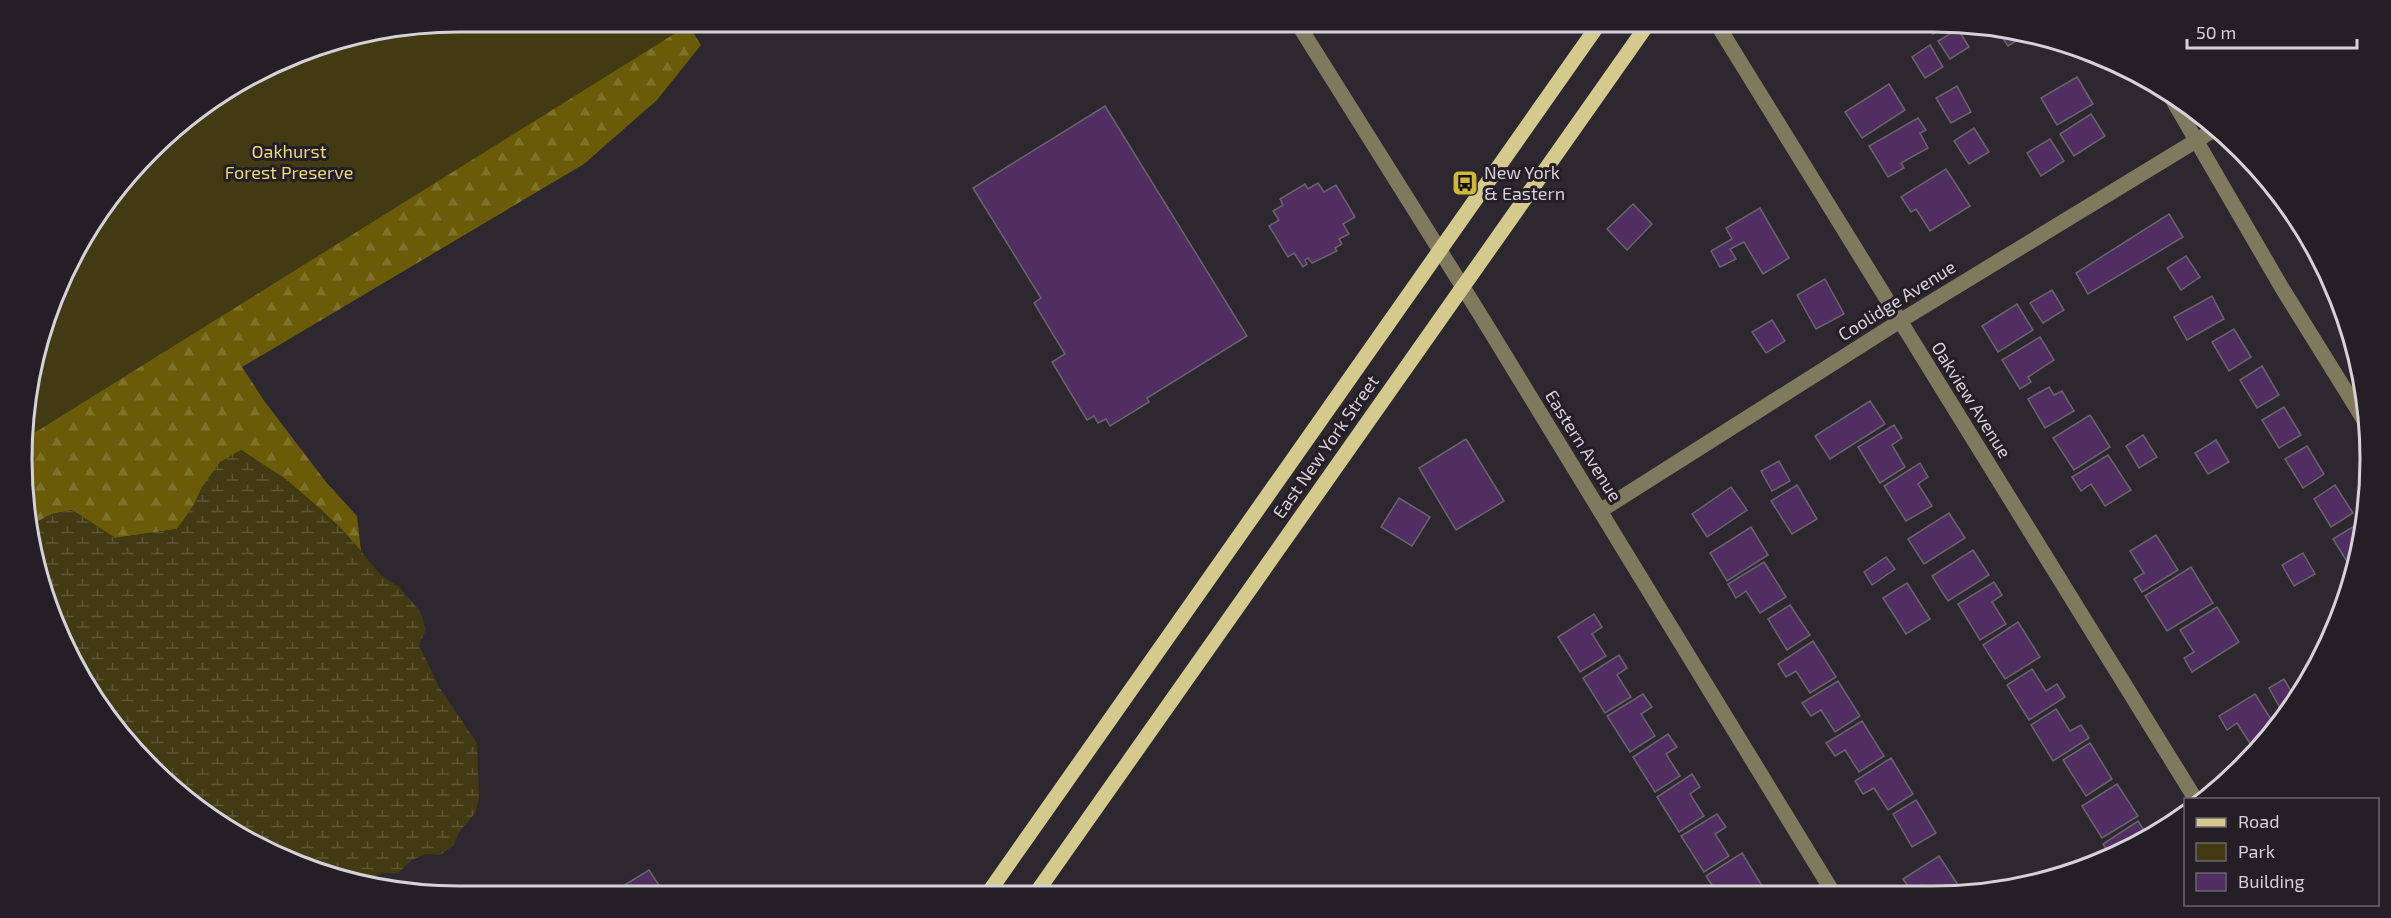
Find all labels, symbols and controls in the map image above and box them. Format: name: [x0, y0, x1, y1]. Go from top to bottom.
scale bar: [2187, 12, 2356, 50]
text: 50 m: [2196, 21, 2236, 43]
park label: Oakhurst Forest Preserve: [225, 140, 353, 183]
place label: New York & Eastern: [1484, 161, 1565, 204]
bus stop icon: New York & Eastern: [1450, 168, 1480, 198]
street label: Coolidge Avenue: [1834, 255, 1959, 345]
street label: Oakview Avenue: [1927, 337, 2016, 462]
street label: East New York Street: [1267, 370, 1383, 522]
street label: Eastern Avenue: [1541, 386, 1627, 505]
legend: [2184, 798, 2379, 906]
text: Road: [2238, 810, 2279, 832]
text: Park: [2238, 840, 2275, 862]
text: Building: [2238, 870, 2305, 892]

